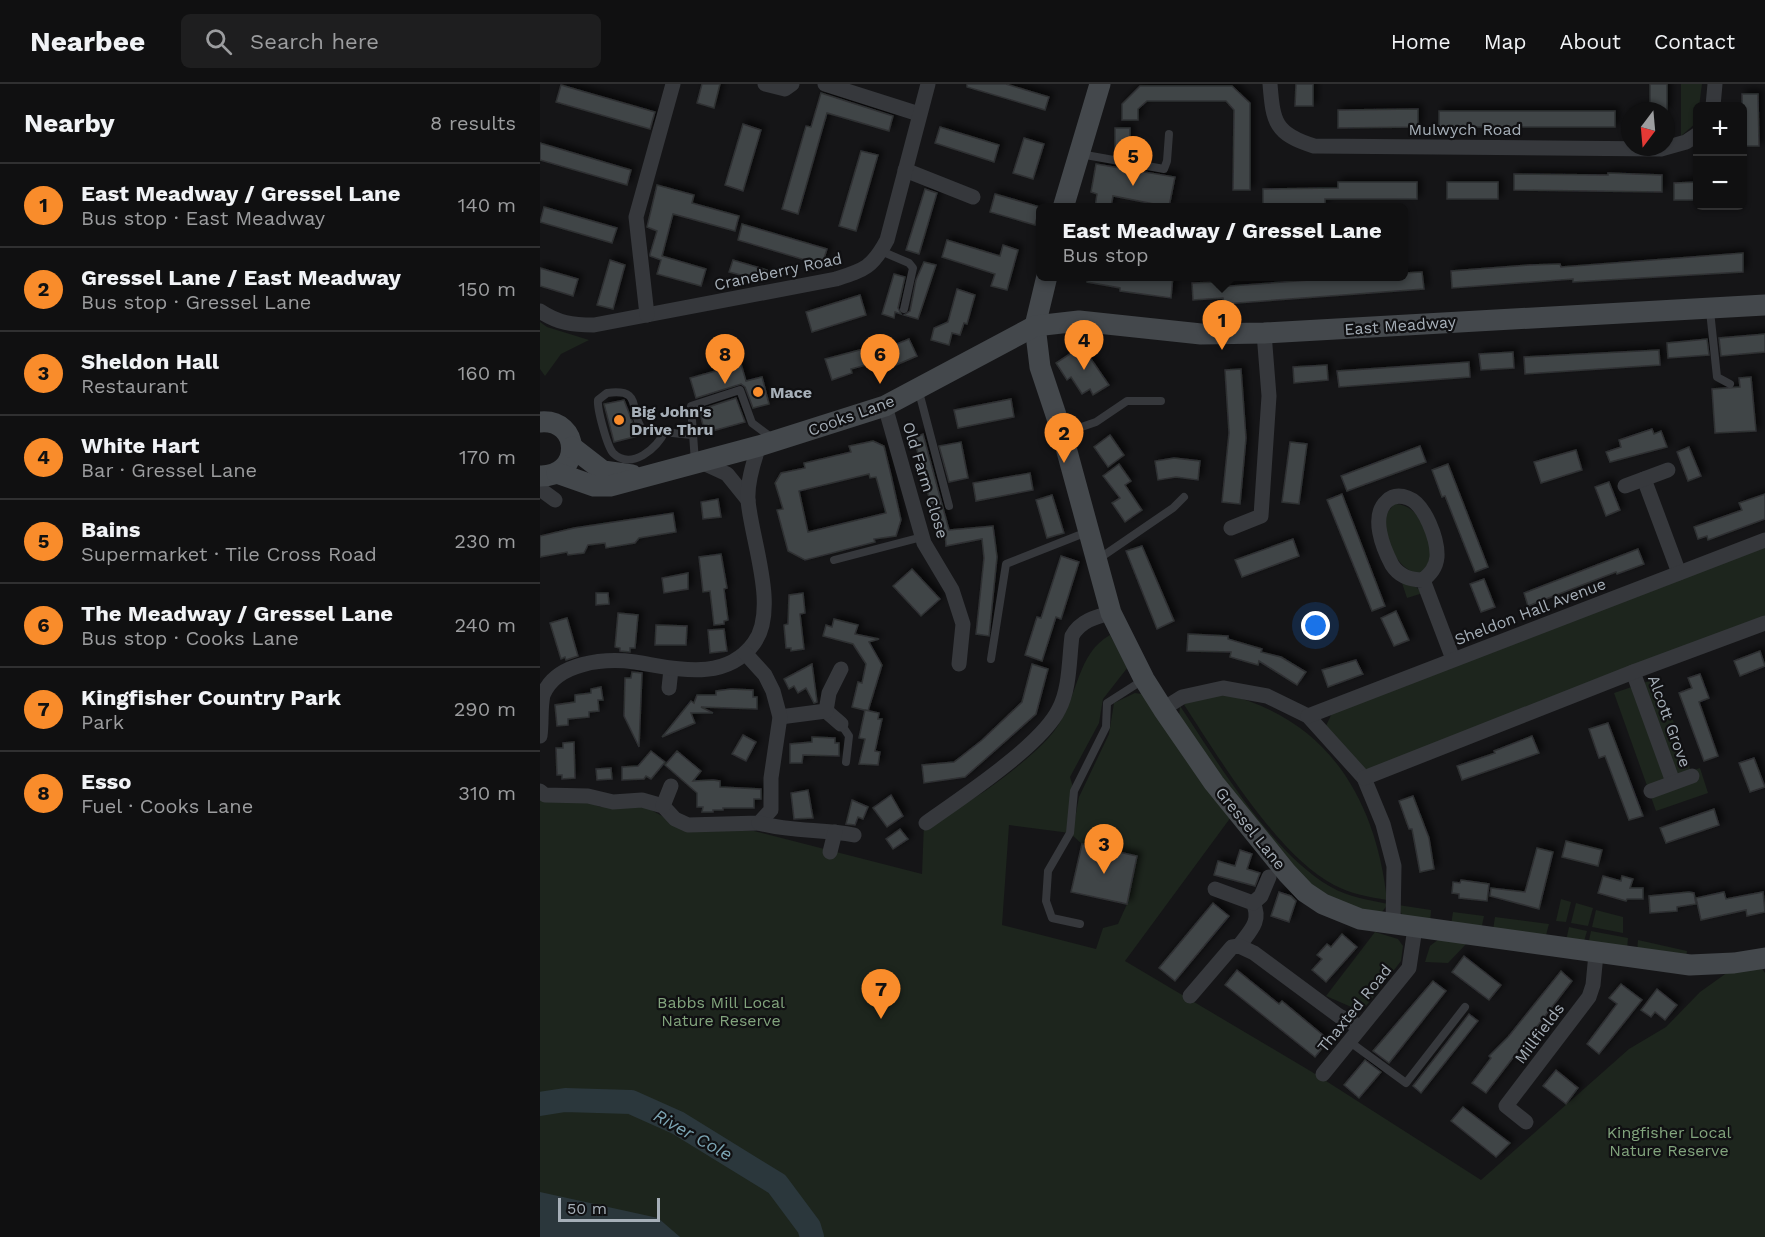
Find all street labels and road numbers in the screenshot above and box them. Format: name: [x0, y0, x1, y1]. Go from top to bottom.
street label: Mulwych Road: [1408, 120, 1522, 139]
street label: Craneberry Road: [712, 249, 844, 294]
street label: East Meadway: [1344, 312, 1457, 339]
street label: Cooks Lane: [805, 391, 897, 440]
street label: Old Farm Close: [899, 420, 952, 541]
street label: Sheldon Hall Avenue: [1452, 574, 1609, 649]
street label: Alcott Grove: [1644, 672, 1695, 770]
street label: Gressel Lane: [1212, 783, 1290, 873]
street label: Thaxted Road: [1313, 961, 1396, 1056]
street label: Millfields: [1510, 999, 1568, 1067]

